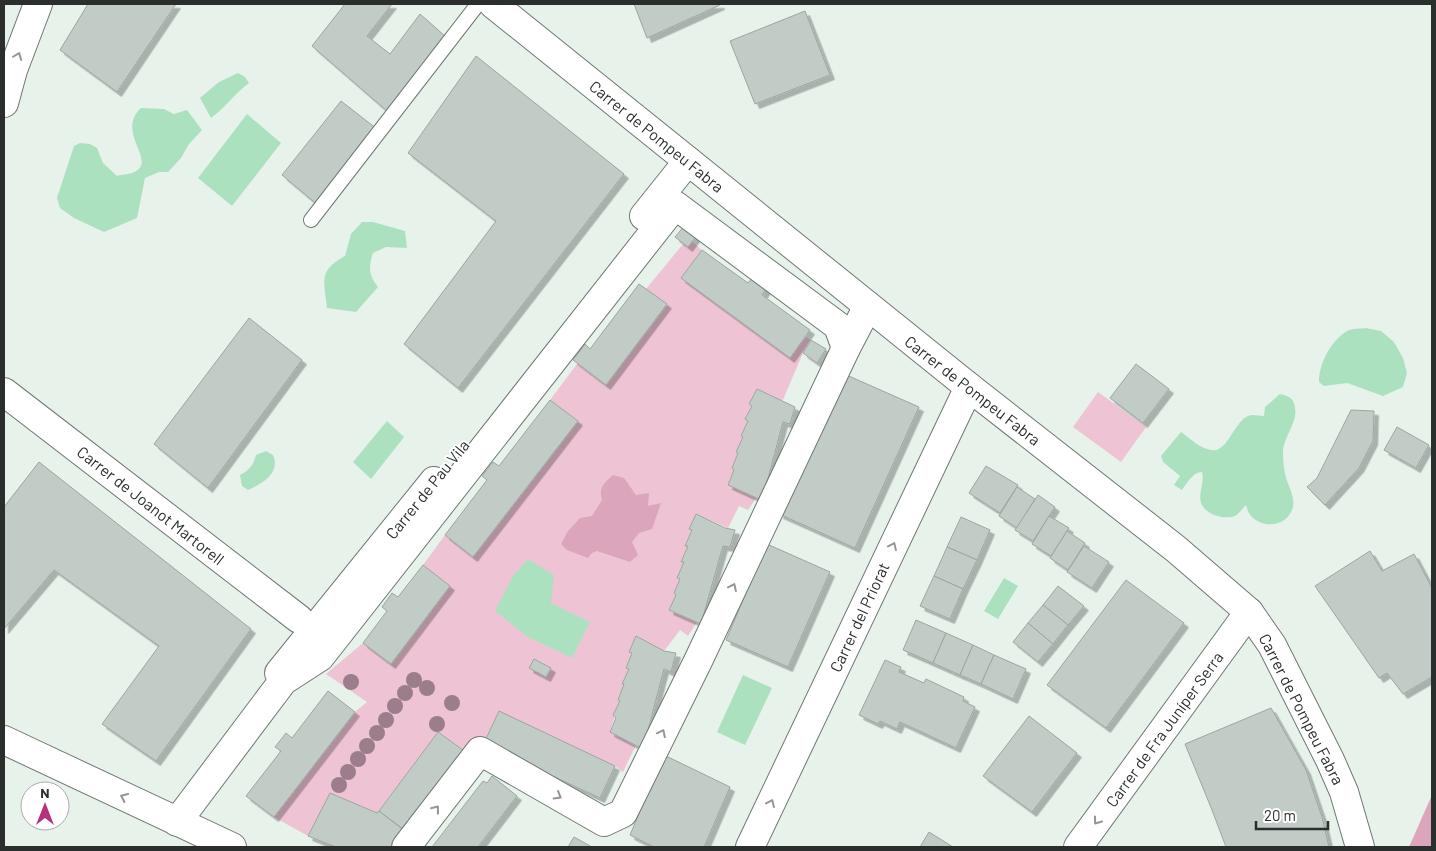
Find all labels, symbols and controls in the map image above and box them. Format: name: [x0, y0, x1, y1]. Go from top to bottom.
one-way arrow: [12, 52, 22, 61]
street label: Carrer de Pompeu Fabra: [586, 76, 728, 196]
street label: Carrer de Pompeu Fabra: [901, 331, 1045, 449]
street label: Carrer de Pau Vila: [381, 436, 473, 542]
street label: Carrer de Joanot Martorell: [74, 442, 228, 568]
one-way arrow: [887, 542, 897, 551]
street label: Carrer del Priorat: [825, 559, 893, 675]
one-way arrow: [727, 583, 737, 592]
street label: Carrer de Pompeu Fabra: [1256, 630, 1348, 788]
street label: Carrer de Fra Juníper Serra: [1101, 648, 1227, 810]
one-way arrow: [656, 729, 666, 738]
north arrow: [20, 781, 70, 831]
text: N: [40, 784, 50, 801]
one-way arrow: [553, 790, 562, 800]
one-way arrow: [120, 792, 129, 803]
scale bar: [1256, 798, 1328, 830]
one-way arrow: [765, 799, 775, 808]
one-way arrow: [430, 806, 438, 815]
text: 20 m: [1264, 806, 1296, 824]
one-way arrow: [1094, 815, 1103, 825]

